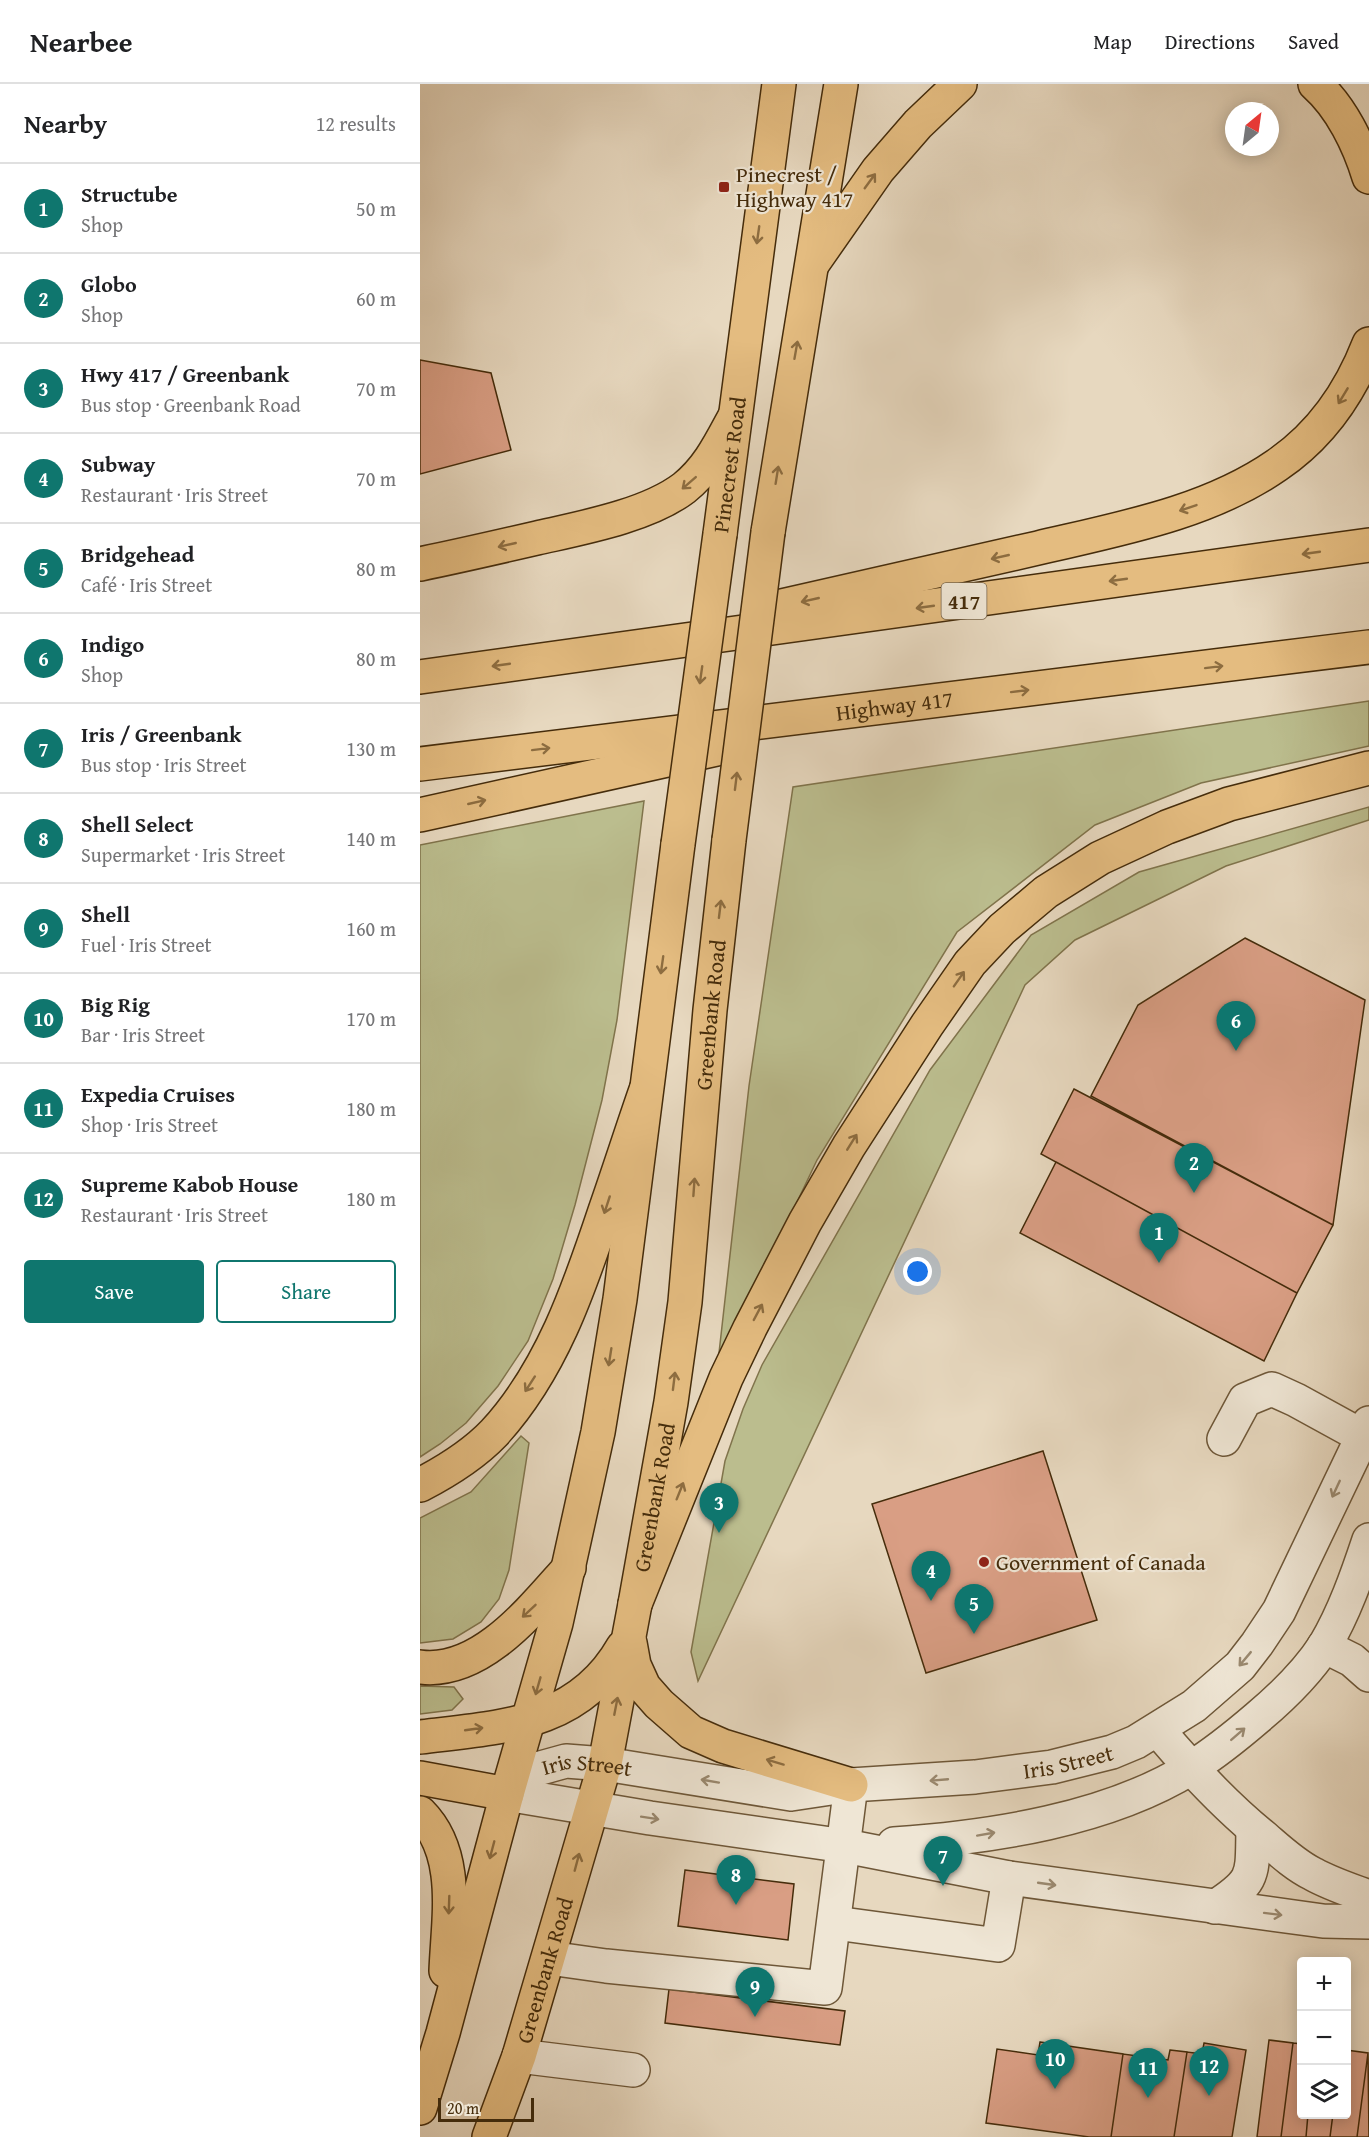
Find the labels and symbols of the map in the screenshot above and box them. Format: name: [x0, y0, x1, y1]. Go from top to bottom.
north arrow: [1225, 102, 1279, 156]
place label: Pinecrest / Highway 417: [736, 158, 853, 215]
one-way arrow: [864, 173, 877, 189]
marker: Pinecrest / Highway 417: [717, 180, 731, 194]
one-way arrow: [753, 224, 764, 244]
one-way arrow: [791, 340, 802, 360]
one-way arrow: [1337, 388, 1349, 405]
street label: Pinecrest Road: [704, 394, 754, 535]
one-way arrow: [771, 465, 782, 485]
one-way arrow: [682, 475, 698, 489]
one-way arrow: [1179, 503, 1198, 514]
one-way arrow: [497, 540, 517, 551]
one-way arrow: [1302, 548, 1321, 559]
one-way arrow: [991, 552, 1010, 563]
one-way arrow: [1109, 575, 1128, 586]
road number: 417: [942, 583, 986, 619]
one-way arrow: [800, 595, 820, 606]
one-way arrow: [915, 601, 935, 612]
one-way arrow: [491, 659, 511, 670]
one-way arrow: [1203, 661, 1223, 672]
one-way arrow: [695, 665, 706, 685]
street label: Highway 417: [834, 682, 955, 729]
one-way arrow: [1010, 685, 1029, 696]
one-way arrow: [530, 743, 550, 754]
one-way arrow: [731, 772, 742, 792]
one-way arrow: [467, 796, 486, 808]
one-way arrow: [715, 900, 726, 920]
street label: Greenbank Road: [687, 938, 734, 1091]
one-way arrow: [656, 954, 667, 974]
one-way arrow: [953, 971, 965, 987]
pin: 6: [1216, 1002, 1256, 1051]
one-way arrow: [847, 1134, 859, 1151]
pin: 2: [1174, 1144, 1214, 1193]
one-way arrow: [689, 1178, 700, 1198]
one-way arrow: [601, 1195, 612, 1214]
pin: 1: [1140, 1214, 1178, 1263]
your location: [903, 1257, 932, 1286]
one-way arrow: [752, 1304, 764, 1322]
one-way arrow: [604, 1346, 615, 1366]
one-way arrow: [669, 1372, 680, 1391]
one-way arrow: [524, 1375, 536, 1392]
street label: Greenbank Road: [625, 1420, 683, 1574]
one-way arrow: [1330, 1480, 1342, 1498]
one-way arrow: [675, 1482, 686, 1501]
pin: 3: [700, 1484, 738, 1533]
place label: Government of Canada: [996, 1546, 1206, 1578]
pin: 4: [912, 1552, 950, 1601]
marker: Government of Canada: [977, 1555, 991, 1569]
pin: 5: [954, 1584, 994, 1634]
one-way arrow: [522, 1604, 537, 1618]
one-way arrow: [1239, 1650, 1252, 1666]
one-way arrow: [532, 1676, 543, 1695]
one-way arrow: [611, 1697, 622, 1717]
one-way arrow: [464, 1724, 484, 1735]
one-way arrow: [1230, 1727, 1245, 1741]
street label: Iris Street: [1021, 1736, 1117, 1787]
street label: Iris Street: [538, 1745, 635, 1784]
one-way arrow: [766, 1756, 785, 1767]
one-way arrow: [701, 1775, 720, 1786]
one-way arrow: [930, 1775, 950, 1786]
one-way arrow: [640, 1812, 660, 1823]
one-way arrow: [976, 1828, 996, 1839]
pin: 7: [924, 1836, 962, 1886]
one-way arrow: [486, 1840, 497, 1859]
one-way arrow: [572, 1852, 584, 1871]
pin: 8: [716, 1856, 756, 1905]
one-way arrow: [1036, 1878, 1056, 1889]
street label: Greenbank Road: [508, 1893, 581, 2047]
one-way arrow: [443, 1895, 454, 1915]
one-way arrow: [1262, 1909, 1282, 1920]
pin: 9: [736, 1968, 774, 2017]
pin: 10: [1036, 2040, 1074, 2089]
pin: 12: [1190, 2046, 1228, 2096]
pin: 11: [1128, 2048, 1168, 2098]
scale bar: [438, 2095, 534, 2122]

